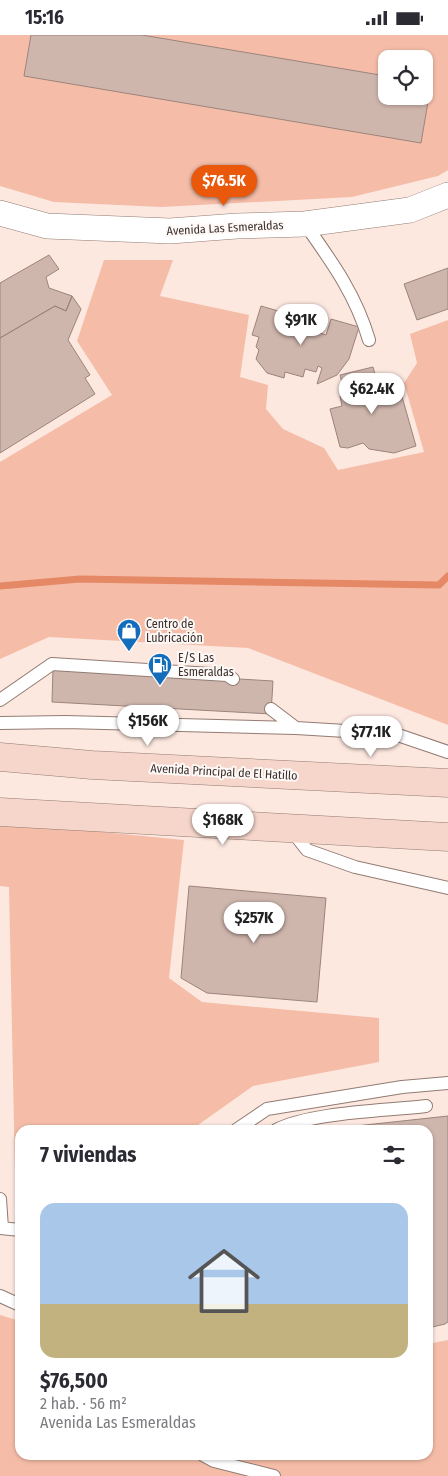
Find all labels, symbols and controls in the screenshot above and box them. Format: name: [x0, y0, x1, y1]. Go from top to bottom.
text: 15:16: [25, 6, 64, 29]
map controls: [378, 50, 433, 105]
button: locate: [378, 50, 433, 105]
pin: $76.5K: [183, 165, 265, 207]
text: $76.5K: [202, 171, 246, 190]
street label: Avenida Las Esmeraldas: [166, 218, 284, 238]
pin: $91K: [271, 303, 331, 346]
text: $91K: [285, 310, 317, 329]
pin: $62.4K: [331, 373, 413, 415]
text: $62.4K: [350, 379, 394, 398]
place label: Centro de Lubricación: [146, 617, 203, 645]
shop icon: Centro de Lubricación: [116, 618, 142, 652]
place label: E/S Las Esmeraldas: [178, 651, 234, 679]
fuel station icon: E/S Las Esmeraldas: [147, 652, 173, 686]
pin: $156K: [113, 705, 183, 747]
text: $156K: [128, 711, 168, 730]
pin: $77.1K: [330, 715, 412, 758]
text: $77.1K: [351, 722, 391, 741]
street label: Avenida Principal de El Hatillo: [150, 761, 298, 783]
pin: $168K: [188, 803, 258, 846]
text: $168K: [203, 810, 243, 829]
pin: $257K: [219, 901, 289, 944]
text: $257K: [235, 908, 273, 927]
icon: filters: [380, 1141, 408, 1169]
text: 7 viviendas: [40, 1142, 137, 1168]
icon: home: [179, 1236, 269, 1326]
text: $76,500: [40, 1368, 108, 1394]
text: 2 hab. · 56 m²: [40, 1394, 127, 1413]
text: Avenida Las Esmeraldas: [40, 1413, 196, 1432]

